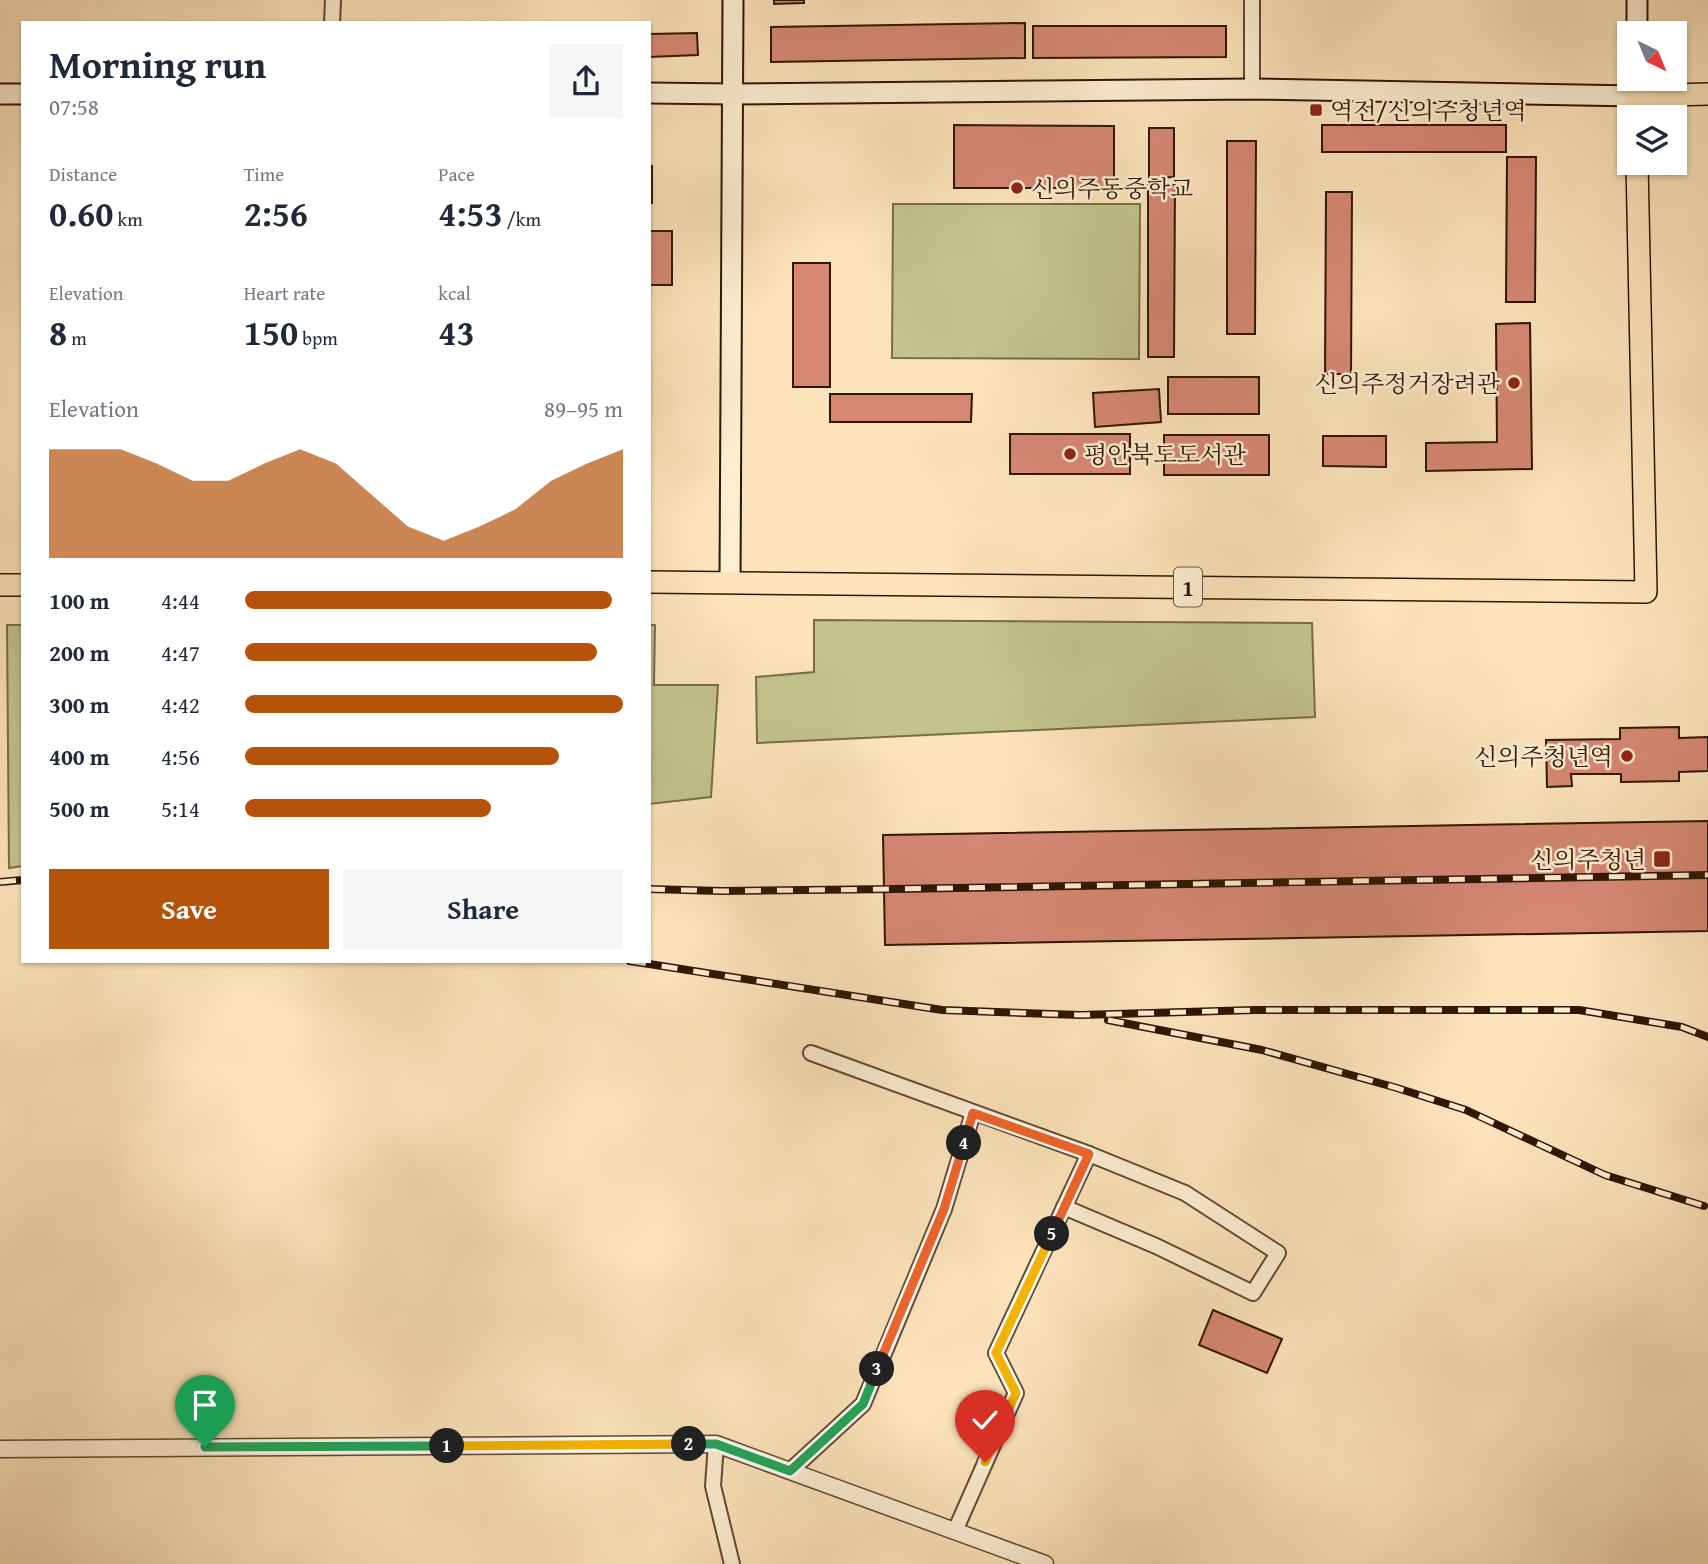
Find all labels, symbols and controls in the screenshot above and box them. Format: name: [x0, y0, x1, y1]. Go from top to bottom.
north arrow: [1617, 21, 1687, 91]
map controls: [1617, 21, 1687, 175]
text: Morning run: [49, 36, 266, 92]
button: share: [549, 44, 623, 118]
text: 07:58: [49, 90, 99, 123]
place label: 역전/신의주청년역: [1330, 93, 1527, 128]
marker: 역전/신의주청년역: [1308, 102, 1324, 118]
button: layers: [1617, 105, 1687, 175]
text: Distance: [49, 160, 117, 188]
text: Time: [244, 160, 284, 188]
text: Pace: [438, 160, 475, 188]
place label: 신의주동중학교: [1031, 171, 1193, 206]
marker: 신의주동중학교: [1009, 180, 1025, 196]
text: 0.60: [49, 188, 113, 239]
text: 2:56: [244, 188, 308, 239]
text: 4:53: [438, 188, 503, 239]
text: km: [113, 205, 143, 233]
text: /km: [503, 205, 541, 233]
text: Elevation: [49, 279, 123, 307]
text: Heart rate: [244, 279, 325, 307]
text: kcal: [438, 279, 471, 307]
text: 8: [49, 307, 67, 358]
text: 150: [244, 307, 298, 358]
text: 43: [438, 307, 475, 358]
text: m: [67, 324, 87, 352]
text: bpm: [298, 324, 338, 352]
place label: 신의주정거장려관: [1315, 366, 1500, 401]
marker: 신의주정거장려관: [1506, 375, 1522, 391]
text: Elevation: [49, 392, 139, 425]
text: 89–95 m: [544, 392, 623, 425]
place label: 평안북도도서관: [1084, 437, 1246, 472]
marker: 평안북도도서관: [1062, 446, 1078, 462]
road number: 1: [1174, 568, 1202, 607]
text: 100 m: [49, 584, 110, 617]
text: 4:44: [161, 584, 200, 617]
text: 200 m: [49, 636, 110, 669]
text: 4:47: [161, 636, 200, 669]
text: 300 m: [49, 688, 110, 721]
text: 4:42: [161, 688, 200, 721]
place label: 신의주청년역: [1474, 739, 1613, 774]
text: 400 m: [49, 740, 110, 773]
text: 4:56: [161, 740, 200, 773]
marker: 신의주청년역: [1619, 748, 1635, 764]
text: 500 m: [49, 792, 110, 825]
text: 5:14: [161, 792, 200, 825]
place label: 신의주청년: [1530, 842, 1646, 877]
marker: 신의주청년: [1652, 849, 1672, 869]
button: Save: [49, 869, 329, 949]
button: Share: [343, 869, 623, 949]
pin: 4: [946, 1126, 982, 1160]
text: 4: [959, 1128, 968, 1156]
pin: 5: [1034, 1216, 1070, 1252]
text: 5: [1047, 1219, 1056, 1247]
pin: 3: [860, 1352, 894, 1386]
text: 3: [872, 1354, 881, 1382]
pin: [175, 1375, 235, 1447]
icon: arrive: [186, 1386, 224, 1424]
pin: [955, 1390, 1015, 1462]
icon: check: [966, 1401, 1004, 1439]
pin: 2: [672, 1426, 706, 1462]
pin: 1: [430, 1428, 464, 1464]
text: 2: [684, 1429, 693, 1457]
text: 1: [442, 1431, 451, 1459]

